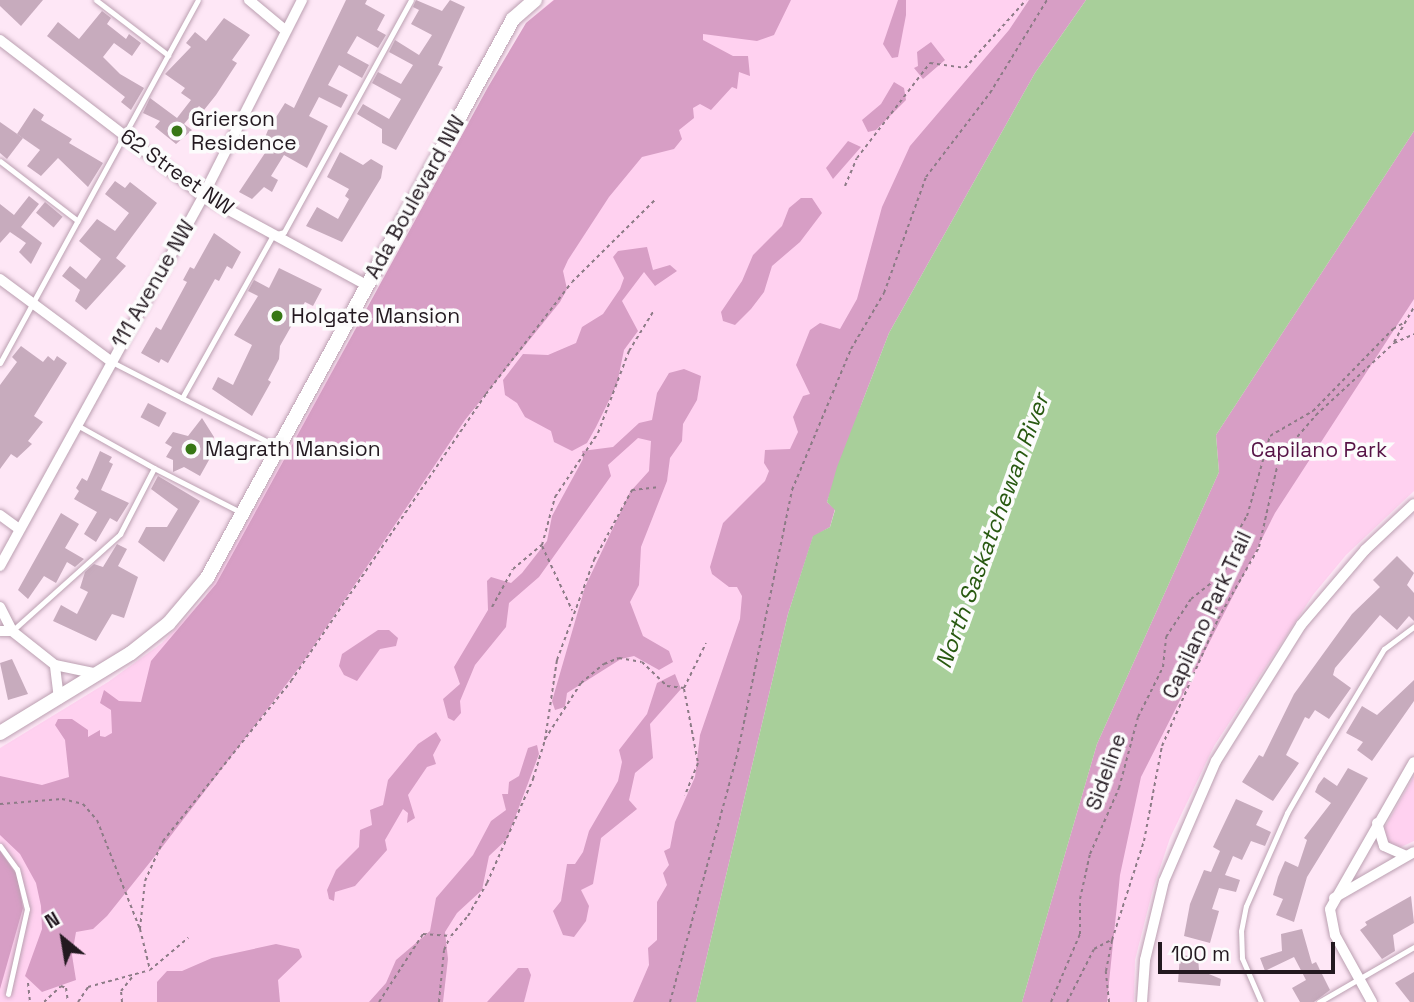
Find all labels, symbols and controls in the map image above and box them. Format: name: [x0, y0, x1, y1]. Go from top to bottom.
place label: Grierson Residence: [191, 106, 297, 156]
street label: Ada Boulevard NW: [360, 111, 470, 283]
marker: Grierson Residence: [169, 123, 185, 139]
street label: 62 Street NW: [115, 124, 239, 220]
street label: 111 Avenue NW: [106, 216, 200, 352]
place label: Holgate Mansion: [291, 303, 460, 329]
marker: Holgate Mansion: [269, 308, 285, 324]
water label: North Saskatchewan River: [929, 390, 1055, 672]
place label: Magrath Mansion: [205, 436, 381, 462]
park label: Capilano Park: [1251, 437, 1387, 463]
marker: Magrath Mansion: [183, 441, 199, 457]
street label: Capilano Park Trail: [1157, 527, 1257, 703]
street label: Sideline: [1081, 730, 1131, 814]
north arrow: [28, 904, 98, 974]
text: N: [40, 906, 64, 934]
scale bar: [1162, 928, 1339, 972]
text: 100 m: [1171, 940, 1230, 967]

